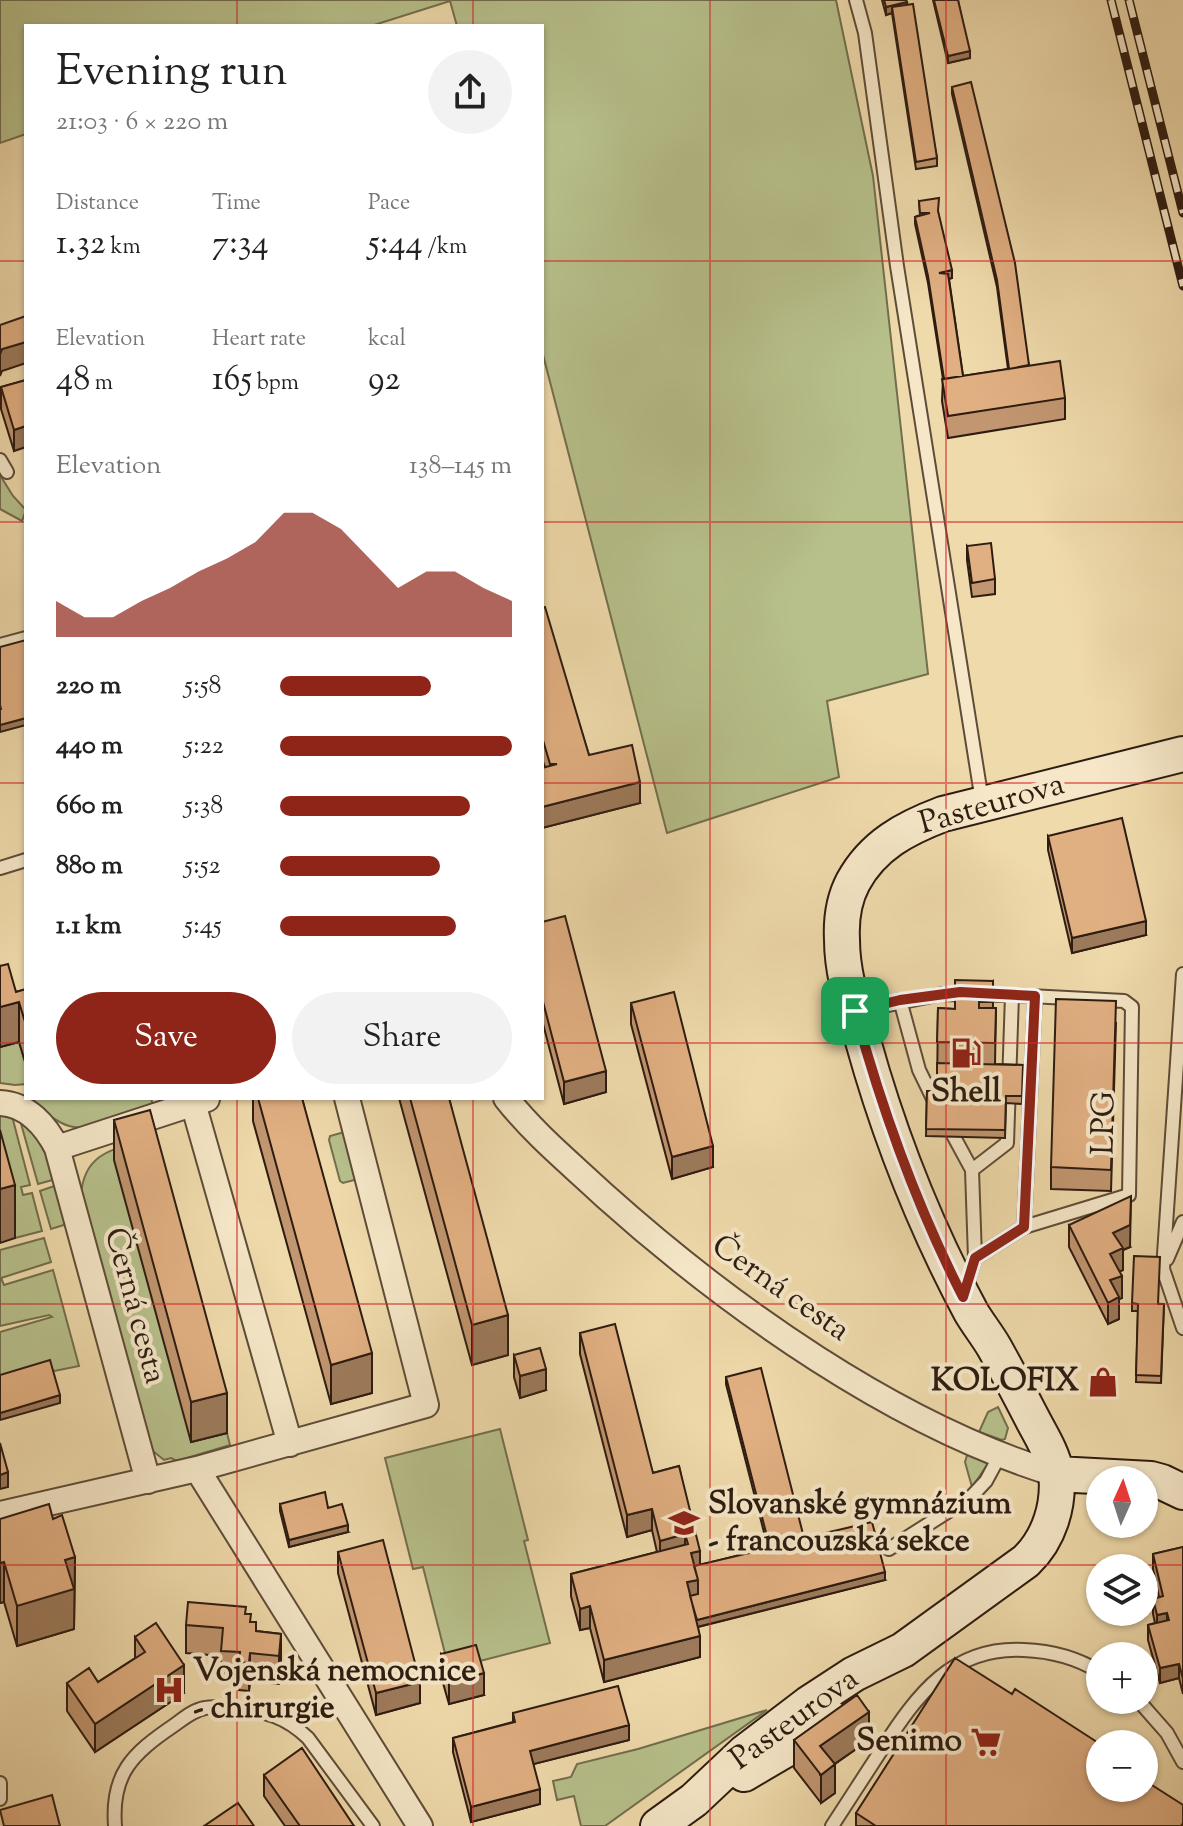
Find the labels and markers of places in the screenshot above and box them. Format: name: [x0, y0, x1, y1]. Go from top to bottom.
pin: [821, 977, 889, 1045]
fuel station icon: Shell: [949, 1036, 983, 1070]
place label: Shell: [931, 1070, 1001, 1116]
place label: KOLOFIX: [931, 1359, 1079, 1405]
shop icon: KOLOFIX: [1086, 1365, 1120, 1399]
place label: Slovanské gymnázium - francouzská sekce: [708, 1482, 1012, 1565]
school or university icon: Slovanské gymnázium - francouzská sekce: [667, 1506, 701, 1540]
place label: Vojenská nemocnice - chirurgie: [193, 1649, 476, 1732]
hospital icon: Vojenská nemocnice - chirurgie: [152, 1673, 186, 1707]
place label: Senimo: [856, 1719, 962, 1765]
supermarket icon: Senimo: [969, 1725, 1003, 1759]

